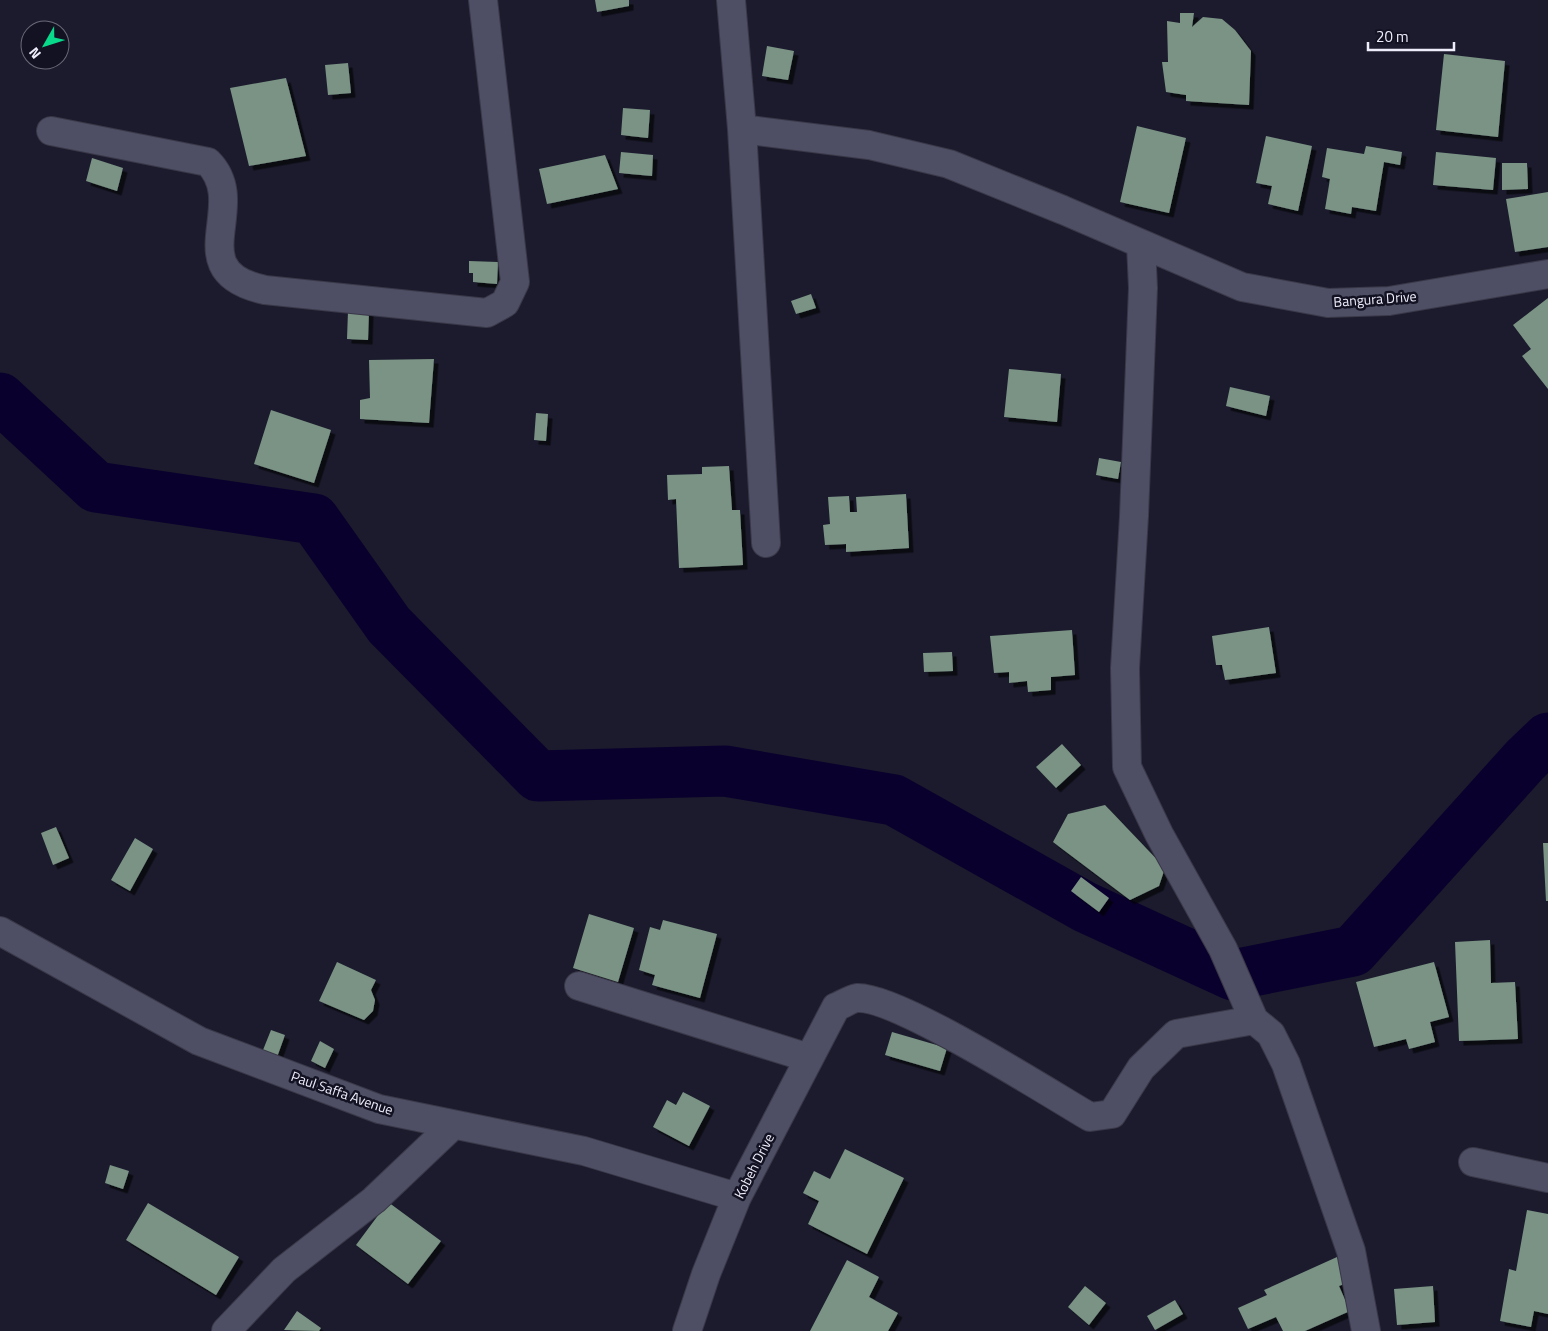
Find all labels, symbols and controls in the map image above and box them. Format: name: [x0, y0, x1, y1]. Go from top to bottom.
north arrow: [20, 20, 70, 70]
scale bar: [1368, 20, 1454, 52]
text: 20 m: [1376, 25, 1409, 48]
text: N: [23, 43, 46, 64]
street label: Bangura Drive: [1333, 285, 1417, 312]
street label: Paul Saffa Avenue: [288, 1065, 396, 1120]
street label: Kobeh Drive: [728, 1129, 779, 1202]

